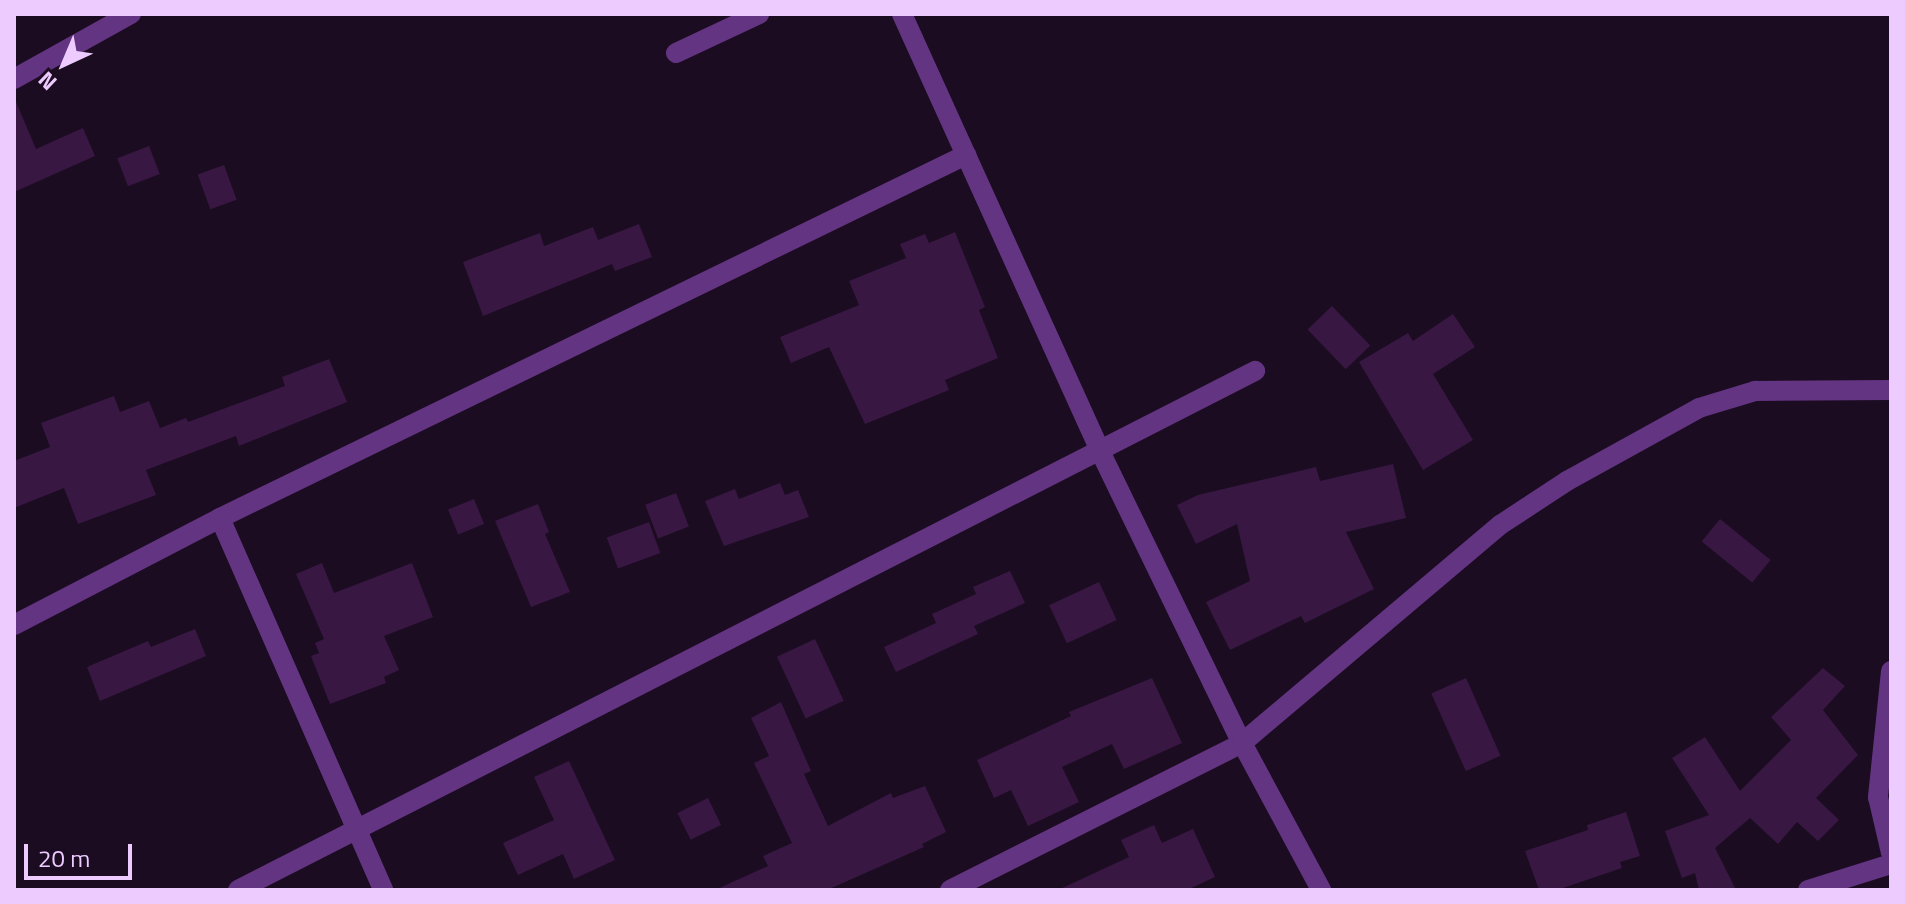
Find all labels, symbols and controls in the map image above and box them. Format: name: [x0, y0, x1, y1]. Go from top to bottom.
north arrow: [24, 24, 104, 104]
text: N: [30, 64, 65, 99]
scale bar: [28, 828, 136, 878]
text: 20 m: [38, 840, 90, 876]

